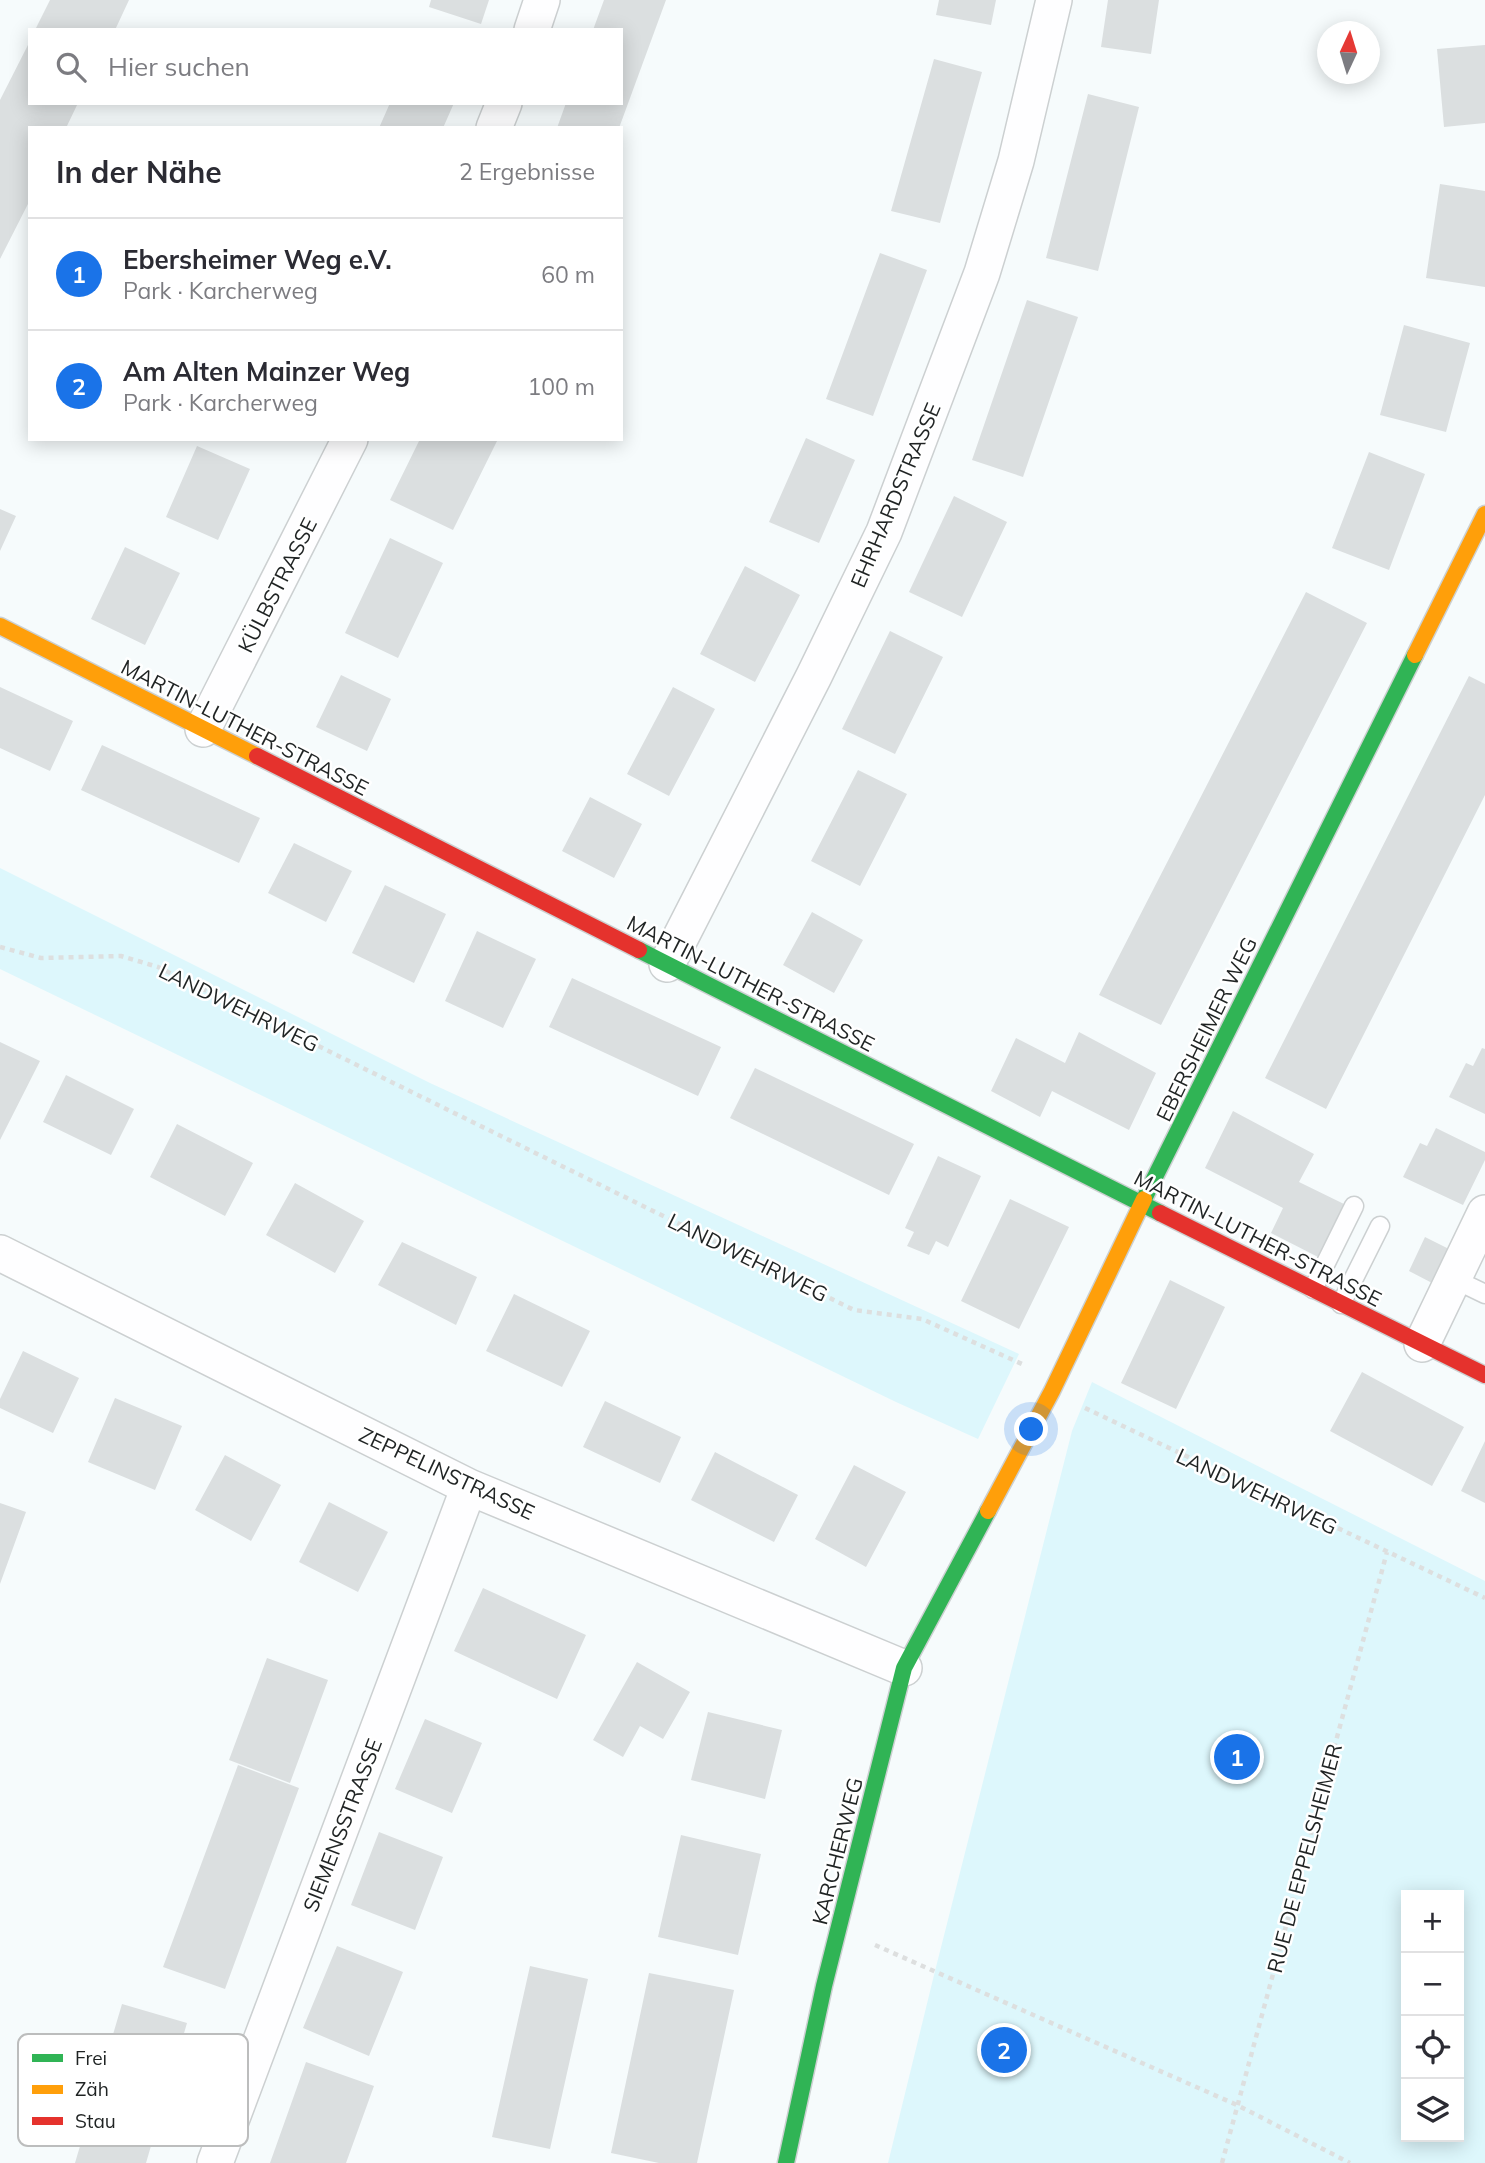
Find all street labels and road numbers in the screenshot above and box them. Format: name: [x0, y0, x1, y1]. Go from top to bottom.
street label: EHRHARDSTRASSE: [844, 399, 946, 591]
street label: KÜLBSTRASSE: [232, 513, 322, 657]
street label: MARTIN-LUTHER-STRASSE: [117, 653, 373, 801]
street label: MARTIN-LUTHER-STRASSE: [623, 909, 879, 1057]
street label: EBERSHEIMER WEG: [1150, 933, 1262, 1125]
street label: LANDWEHRWEG: [155, 957, 323, 1057]
street label: MARTIN-LUTHER-STRASSE: [1130, 1164, 1386, 1312]
street label: LANDWEHRWEG: [664, 1207, 832, 1307]
street label: ZEPPELINSTRASSE: [355, 1421, 539, 1525]
street label: LANDWEHRWEG: [1172, 1442, 1342, 1540]
street label: SIEMENSSTRASSE: [297, 1735, 387, 1915]
street label: RUE DE EPPELSHEIMER: [1261, 1741, 1347, 1975]
street label: KARCHERWEG: [806, 1775, 868, 1927]

